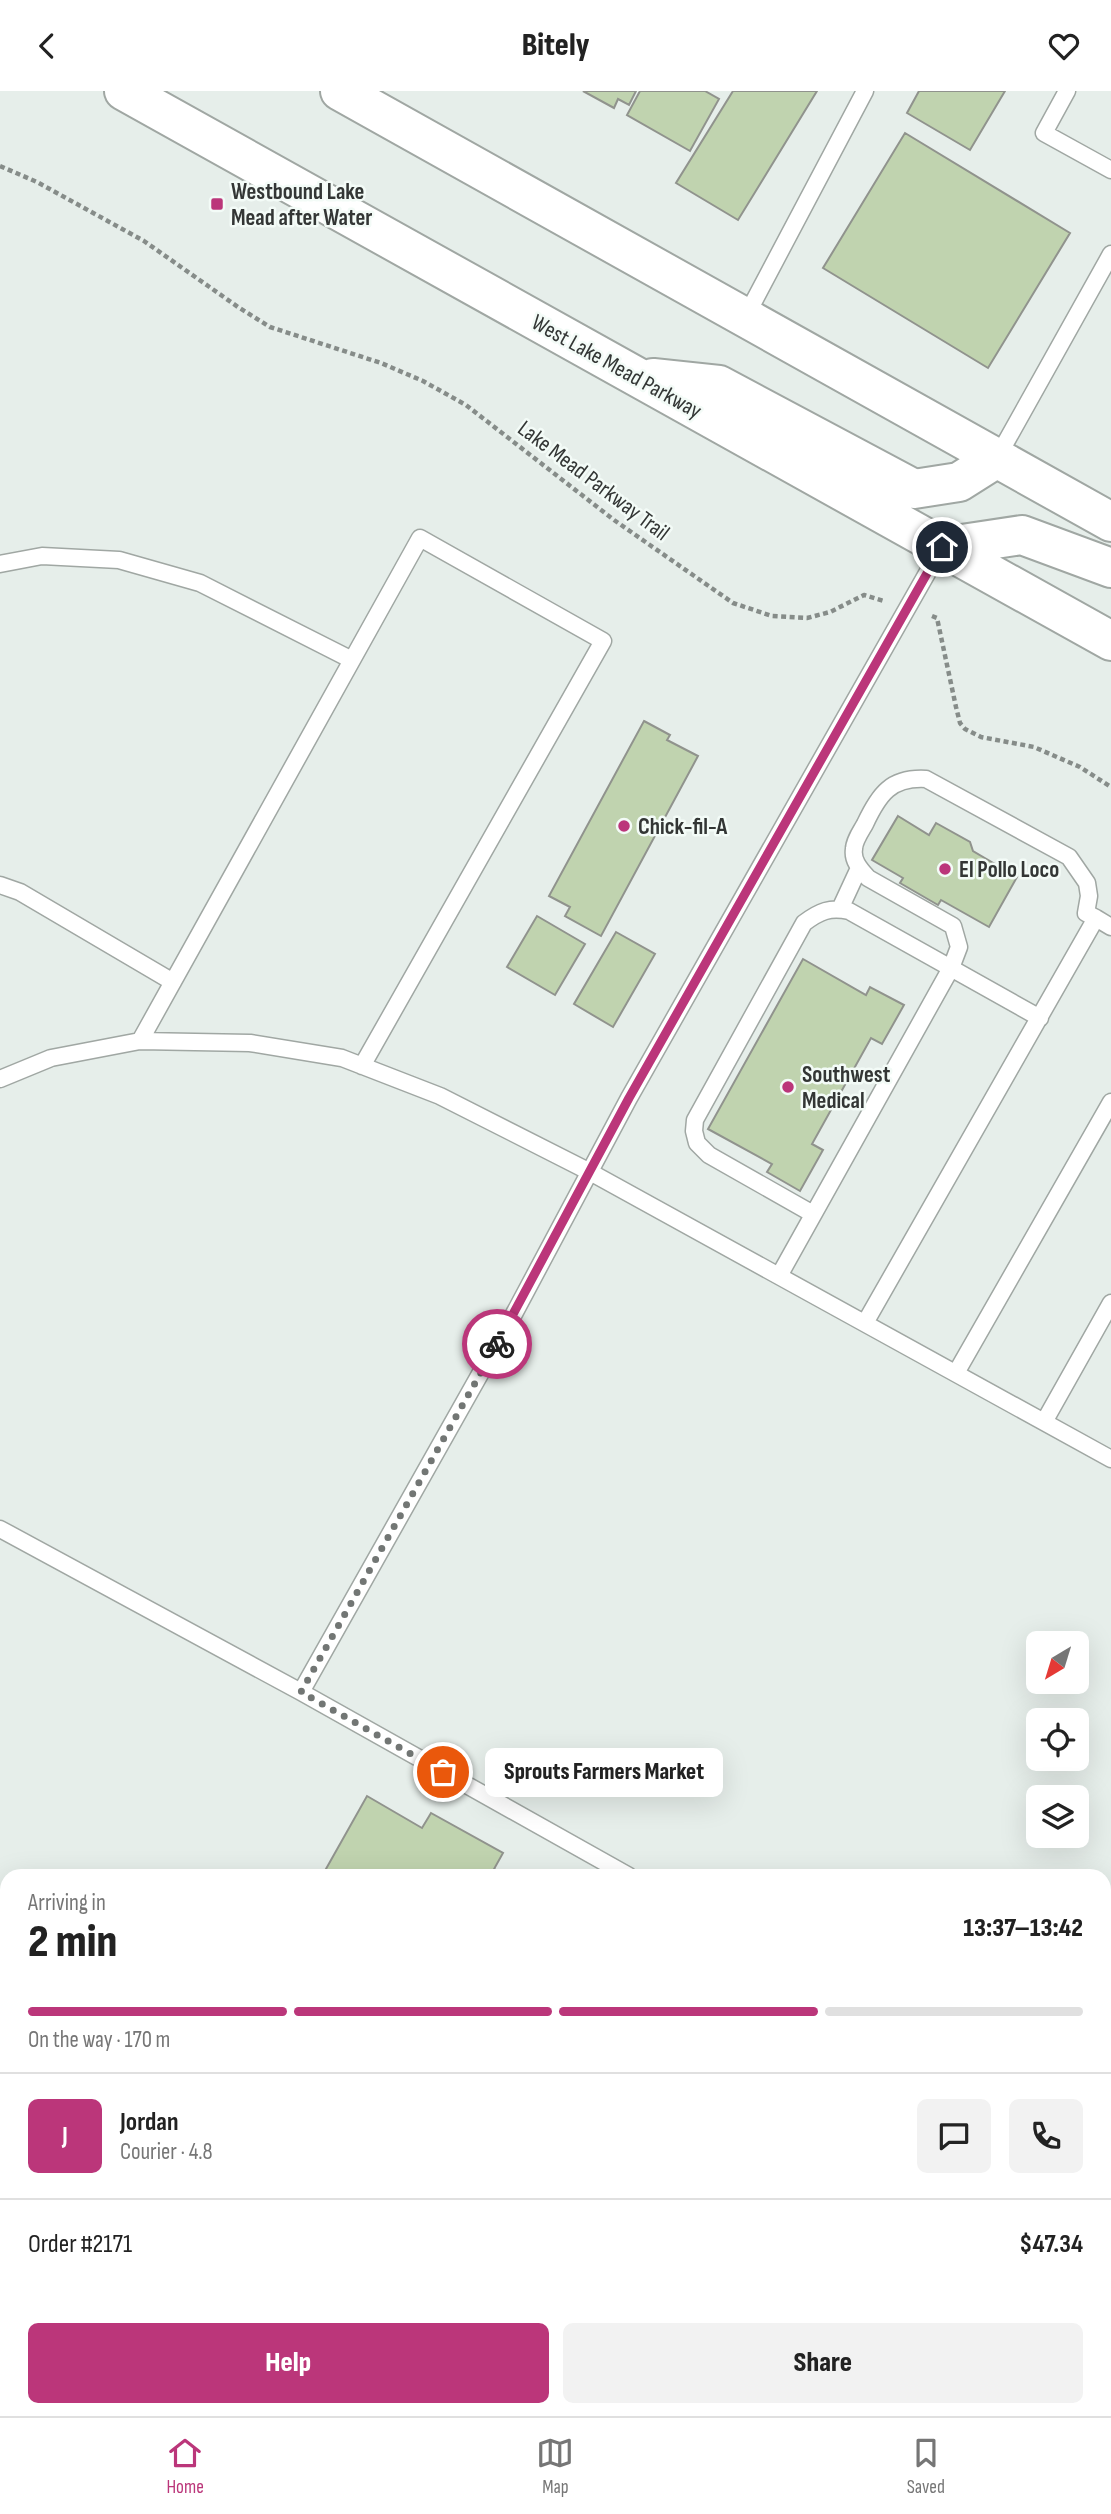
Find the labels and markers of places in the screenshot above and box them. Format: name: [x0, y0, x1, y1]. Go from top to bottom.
place label: Westbound Lake Mead after Water: [231, 178, 372, 232]
marker: Westbound Lake Mead after Water: [209, 196, 225, 212]
pin: [912, 517, 972, 577]
place label: Chick-fil-A: [638, 813, 728, 841]
marker: Chick-fil-A: [616, 818, 632, 834]
place label: El Pollo Loco: [959, 856, 1059, 884]
marker: El Pollo Loco: [937, 861, 953, 877]
place label: Southwest Medical: [802, 1061, 891, 1115]
marker: Southwest Medical: [780, 1079, 796, 1095]
pin: [413, 1742, 473, 1802]
callout: Sprouts Farmers Market: [485, 1747, 723, 1797]

